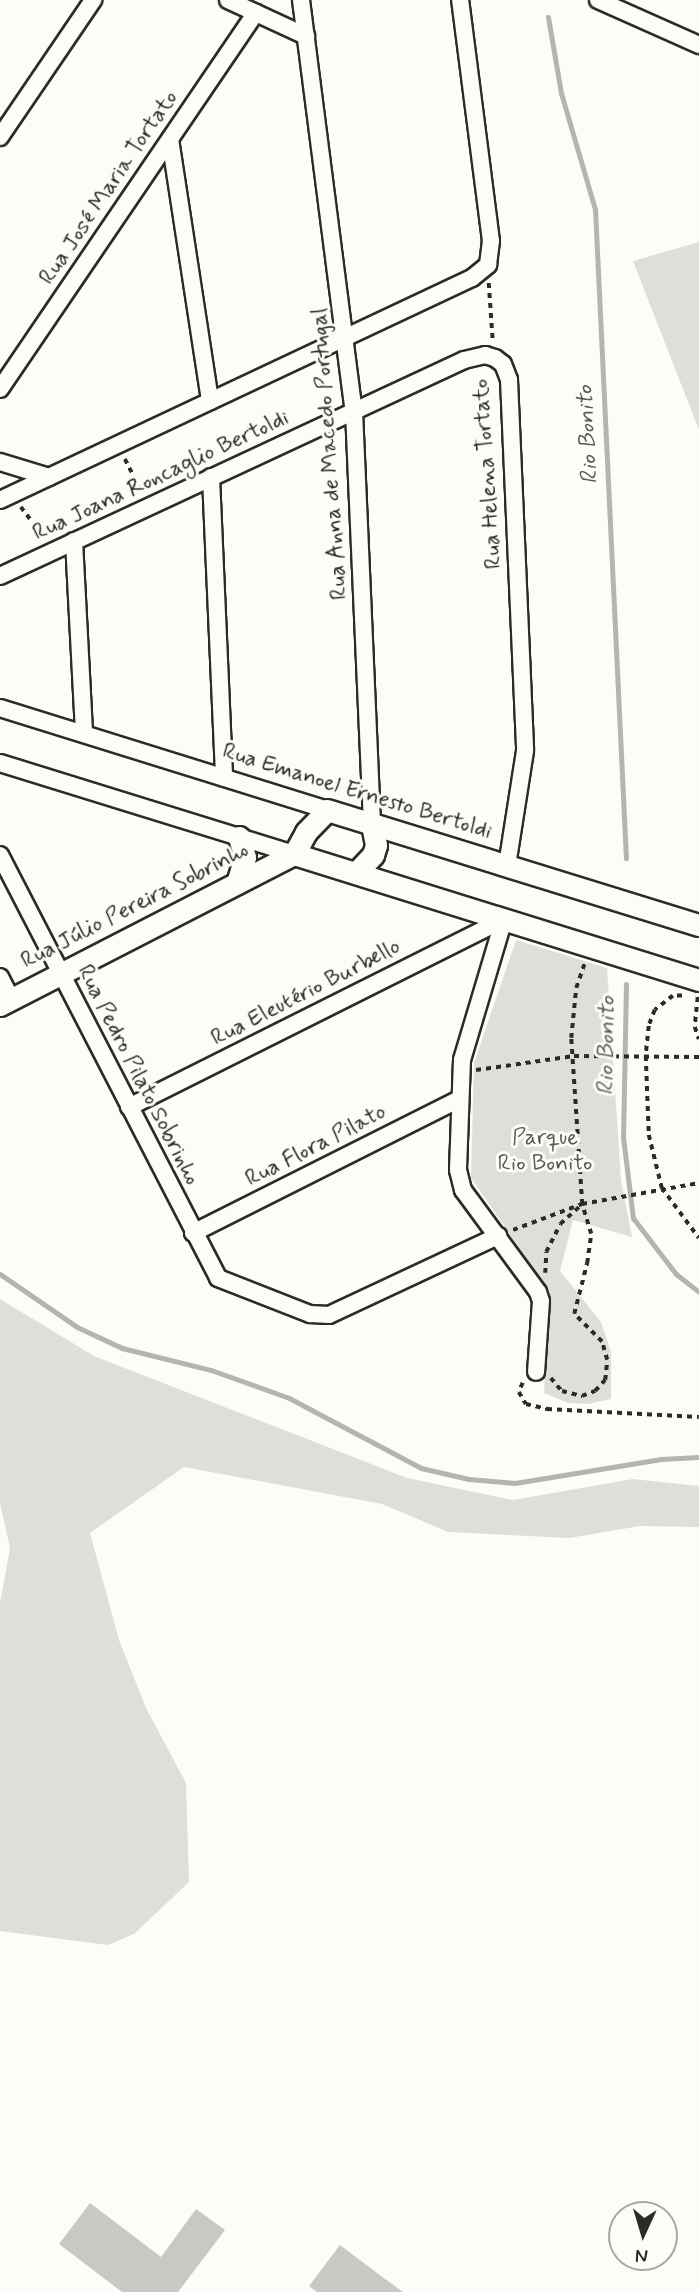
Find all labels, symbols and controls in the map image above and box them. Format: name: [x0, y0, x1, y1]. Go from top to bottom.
street label: Rua José Maria Tortato: [33, 85, 185, 291]
street label: Rua Anna de Macedo Portugal: [306, 311, 354, 597]
street label: Rua Helena Tortato: [467, 377, 509, 571]
water label: Rio Bonito: [571, 385, 605, 485]
street label: Rua Joana Roncaglio Bertoldi: [28, 404, 294, 548]
street label: Rua Emanoel Ernesto Bertoldi: [218, 738, 496, 846]
street label: Rua Júlio Pereira Sobrinho: [16, 836, 254, 976]
street label: Rua Eleutério Burbello: [206, 933, 406, 1053]
street label: Rua Pedro Pilato Sobrinho: [71, 961, 205, 1189]
water label: Rio Bonito: [592, 996, 622, 1096]
street label: Rua Flora Pilato: [243, 1100, 389, 1192]
park label: Parque Rio Bonito: [497, 1124, 593, 1178]
north arrow: [608, 2201, 678, 2271]
text: N: [634, 2243, 649, 2268]

